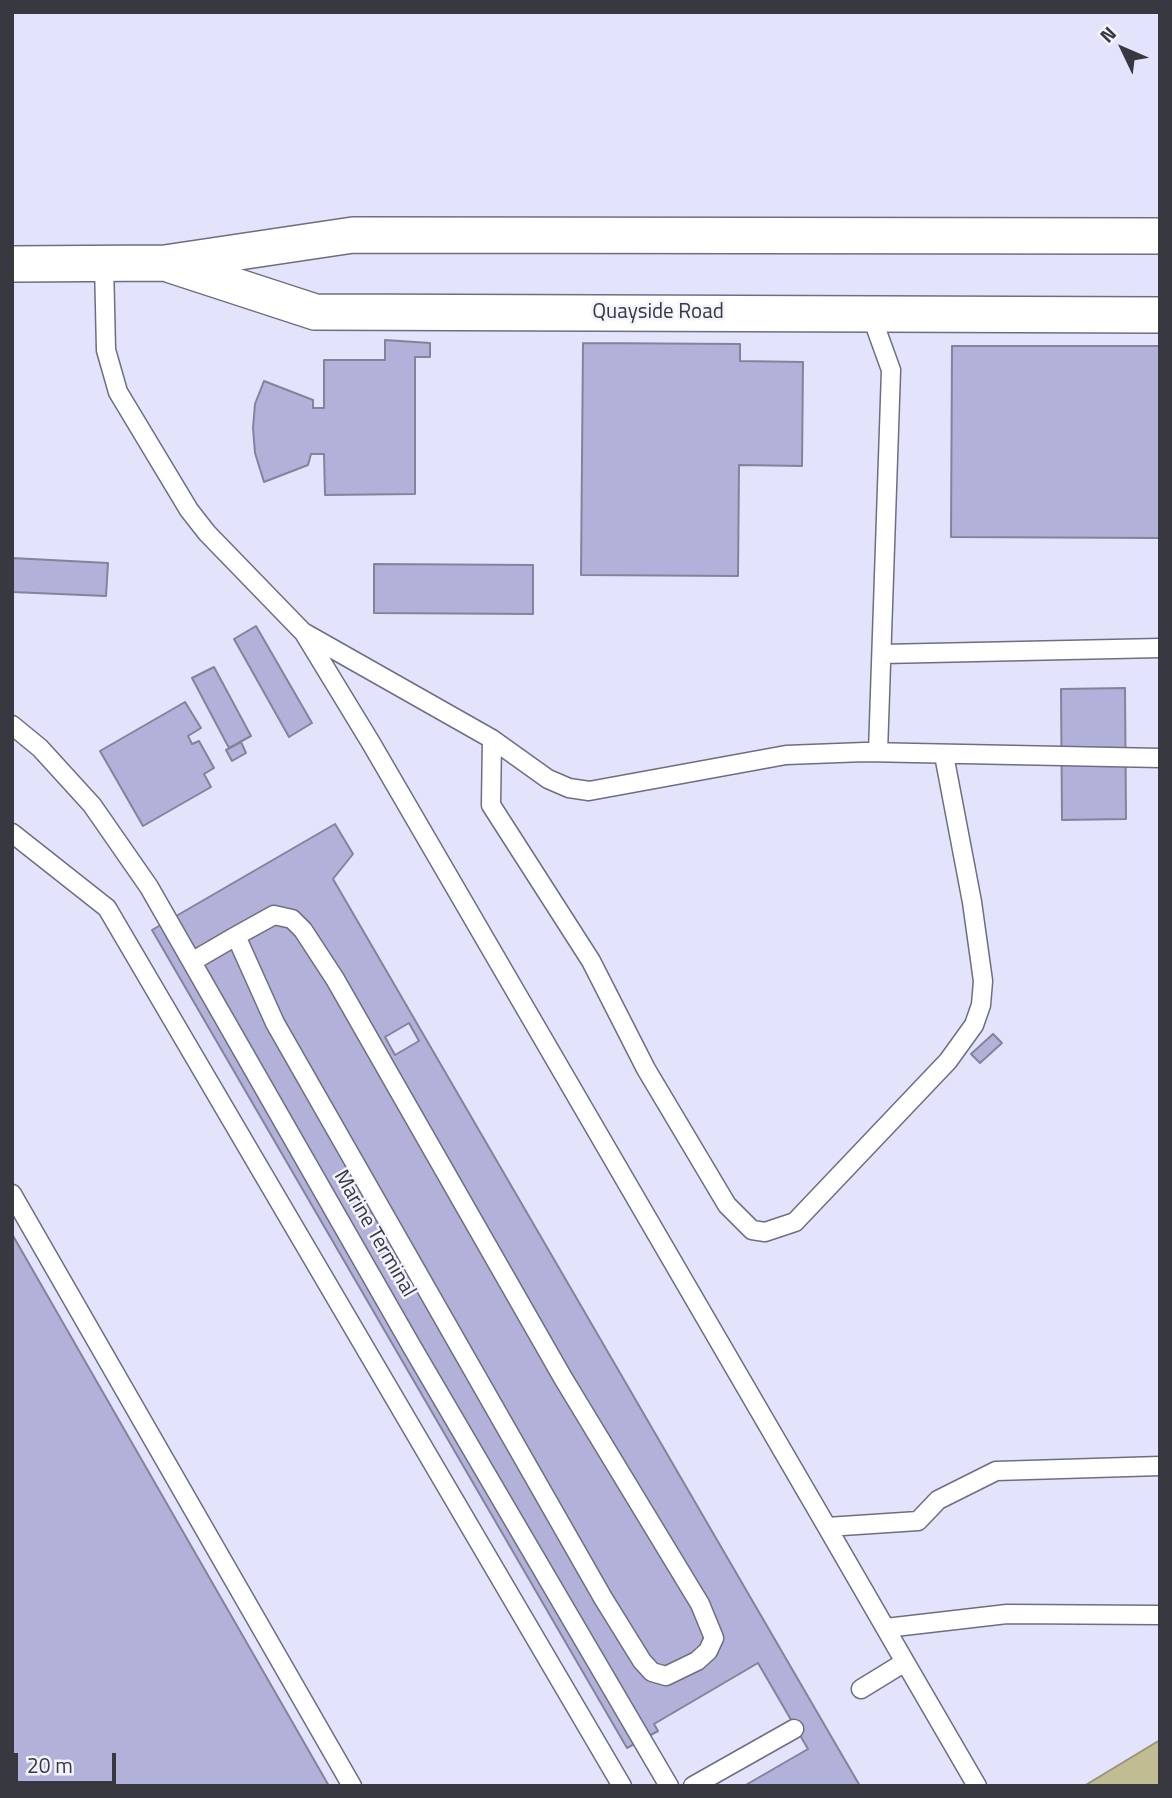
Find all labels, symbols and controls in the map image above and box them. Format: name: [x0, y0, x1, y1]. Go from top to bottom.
north arrow: [1088, 14, 1158, 84]
text: N: [1093, 19, 1123, 49]
street label: Quayside Road: [592, 300, 724, 326]
street label: Marine Terminal: [328, 1166, 420, 1302]
scale bar: [18, 1738, 119, 1782]
text: 20 m: [27, 1749, 73, 1781]

